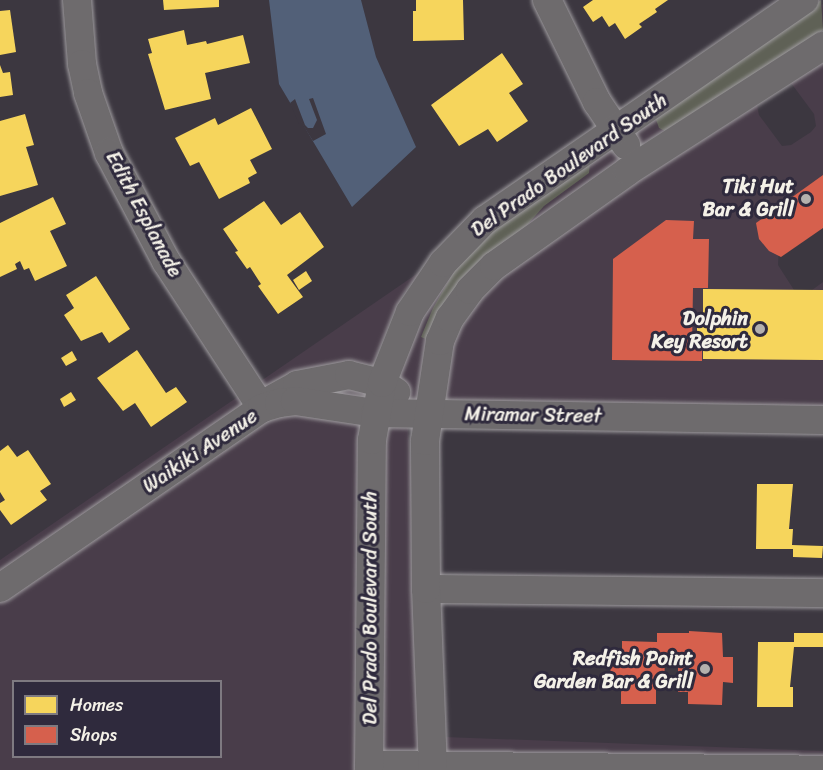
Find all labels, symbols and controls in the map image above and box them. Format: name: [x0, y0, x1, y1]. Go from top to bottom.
street label: Del Prado Boulevard South: [466, 88, 672, 242]
street label: Edith Esplanade: [101, 147, 187, 281]
place label: Tiki Hut Bar & Grill: [702, 175, 794, 222]
marker: Tiki Hut Bar & Grill: [799, 192, 813, 206]
place label: Dolphin Key Resort: [652, 306, 748, 353]
marker: Dolphin Key Resort: [753, 322, 767, 336]
street label: Miramar Street: [464, 402, 602, 428]
street label: Waikiki Avenue: [138, 404, 262, 498]
street label: Del Prado Boulevard South: [358, 491, 382, 725]
place label: Redfish Point Garden Bar & Grill: [534, 646, 693, 693]
marker: Redfish Point Garden Bar & Grill: [698, 662, 712, 676]
legend: [12, 680, 222, 758]
text: Homes: [70, 689, 123, 721]
text: Shops: [70, 719, 117, 751]

